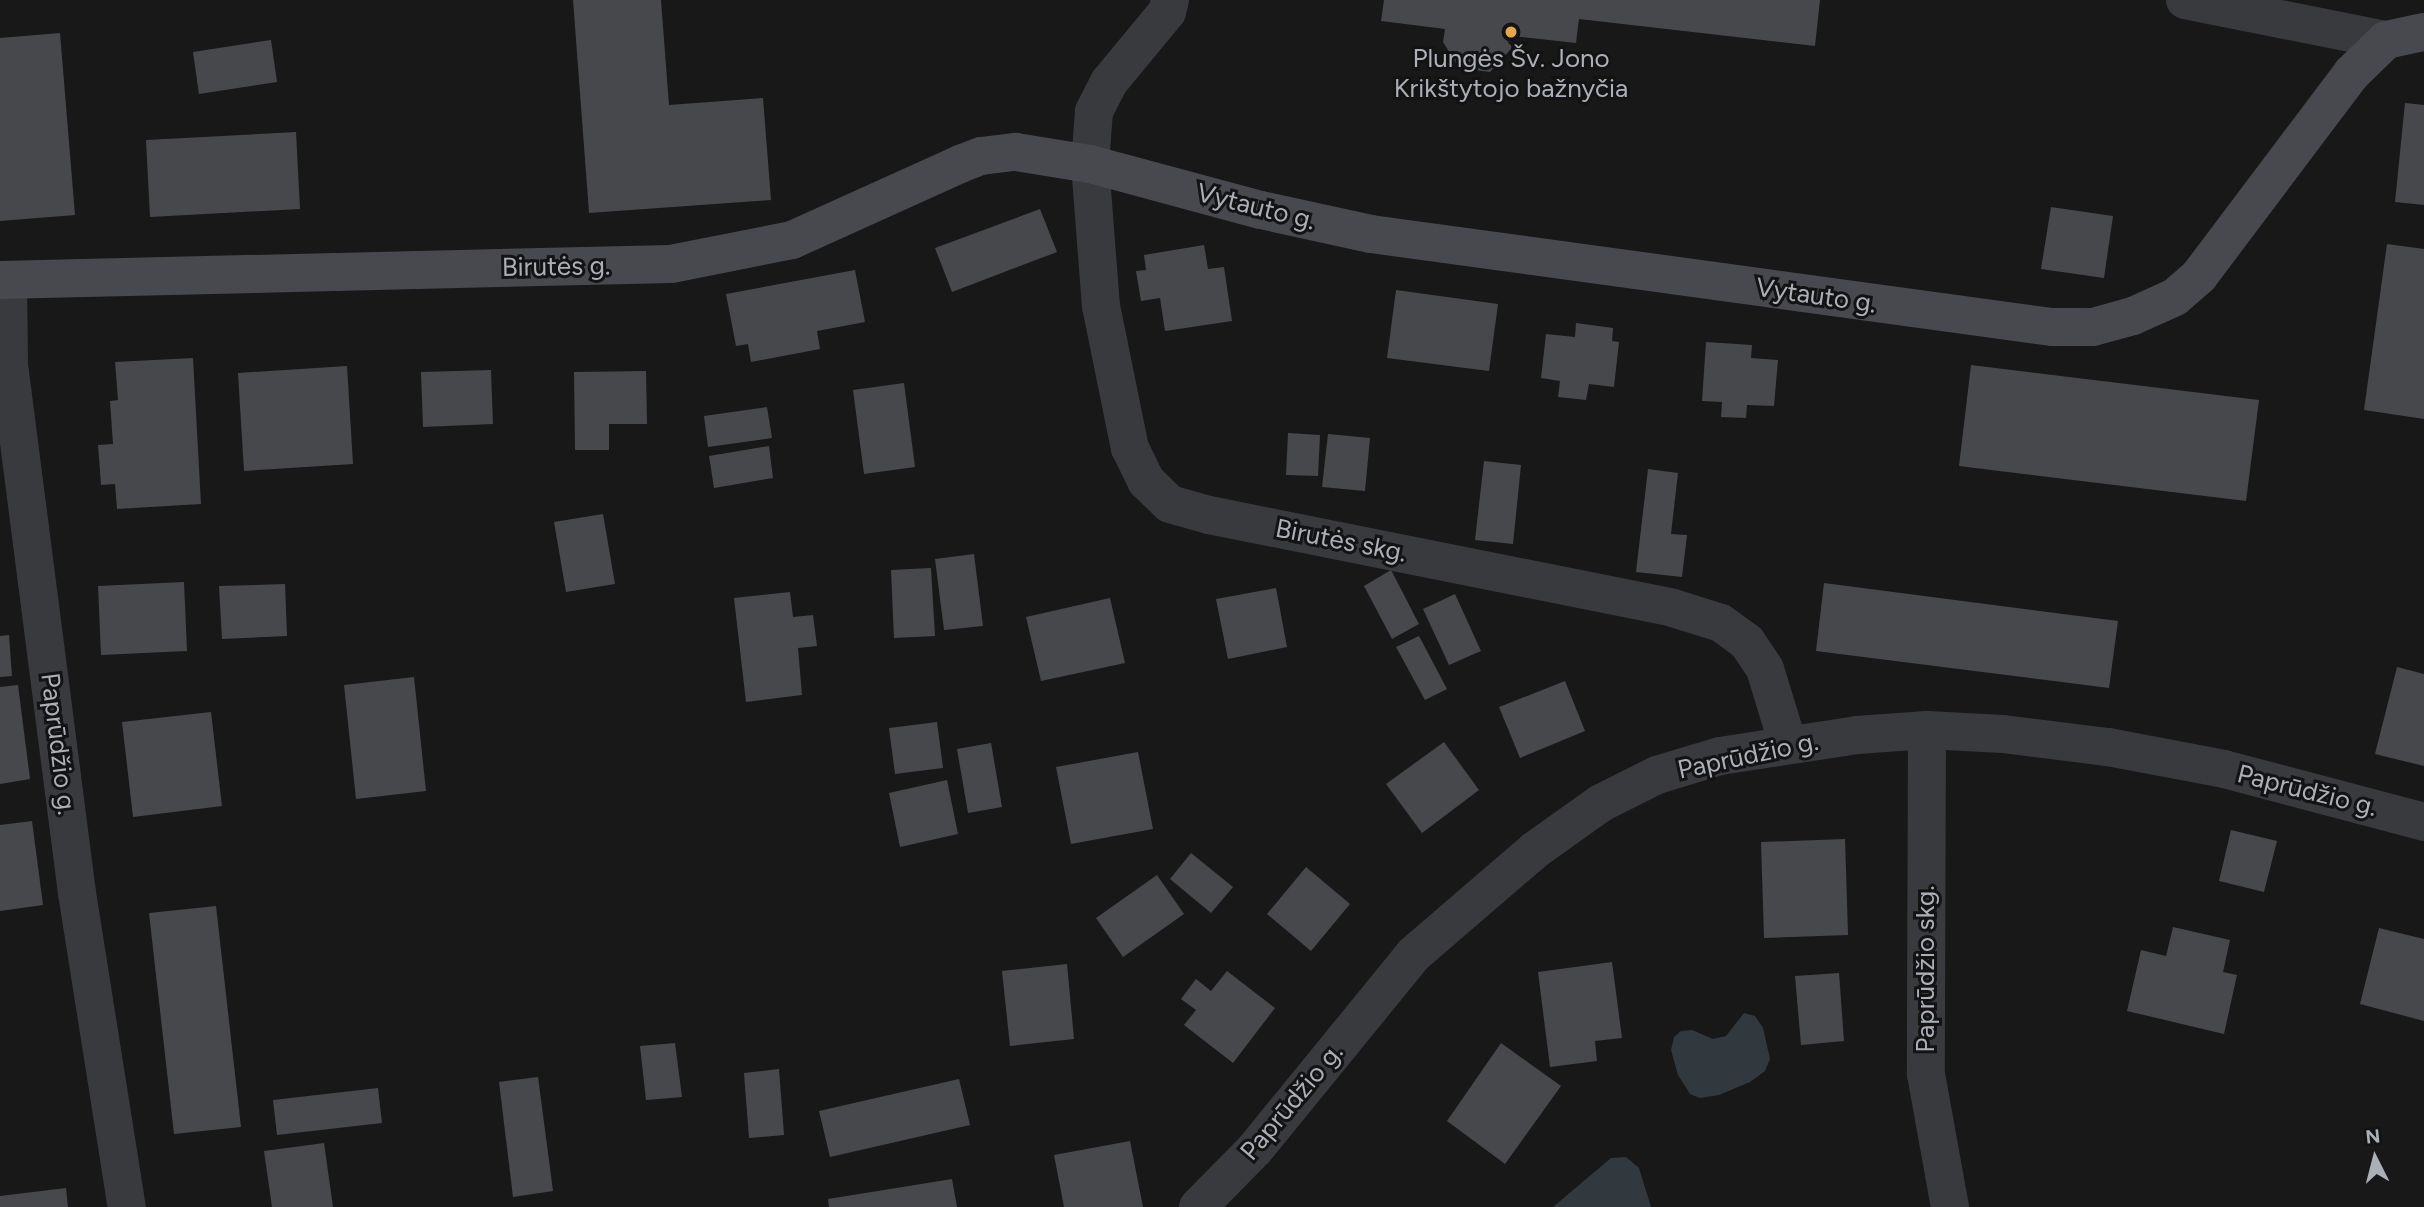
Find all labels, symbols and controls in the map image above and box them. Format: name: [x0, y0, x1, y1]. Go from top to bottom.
marker: Plungės Šv. Jono Krikštytojo bažnyčia: [1503, 24, 1519, 40]
place label: Plungės Šv. Jono Krikštytojo bažnyčia: [1394, 43, 1628, 104]
street label: Vytauto g.: [1193, 177, 1319, 237]
street label: Birutės g.: [502, 250, 610, 284]
street label: Vytauto g.: [1754, 272, 1878, 320]
street label: Birutės skg.: [1273, 513, 1409, 569]
street label: Paprūdžio g.: [34, 671, 82, 817]
street label: Paprūdžio g.: [1675, 726, 1821, 786]
street label: Paprūdžio g.: [2234, 759, 2380, 823]
street label: Paprūdžio skg.: [1910, 885, 1942, 1053]
street label: Paprūdžio g.: [1234, 1037, 1350, 1167]
north arrow: [2340, 1123, 2410, 1193]
text: N: [2364, 1124, 2381, 1149]

